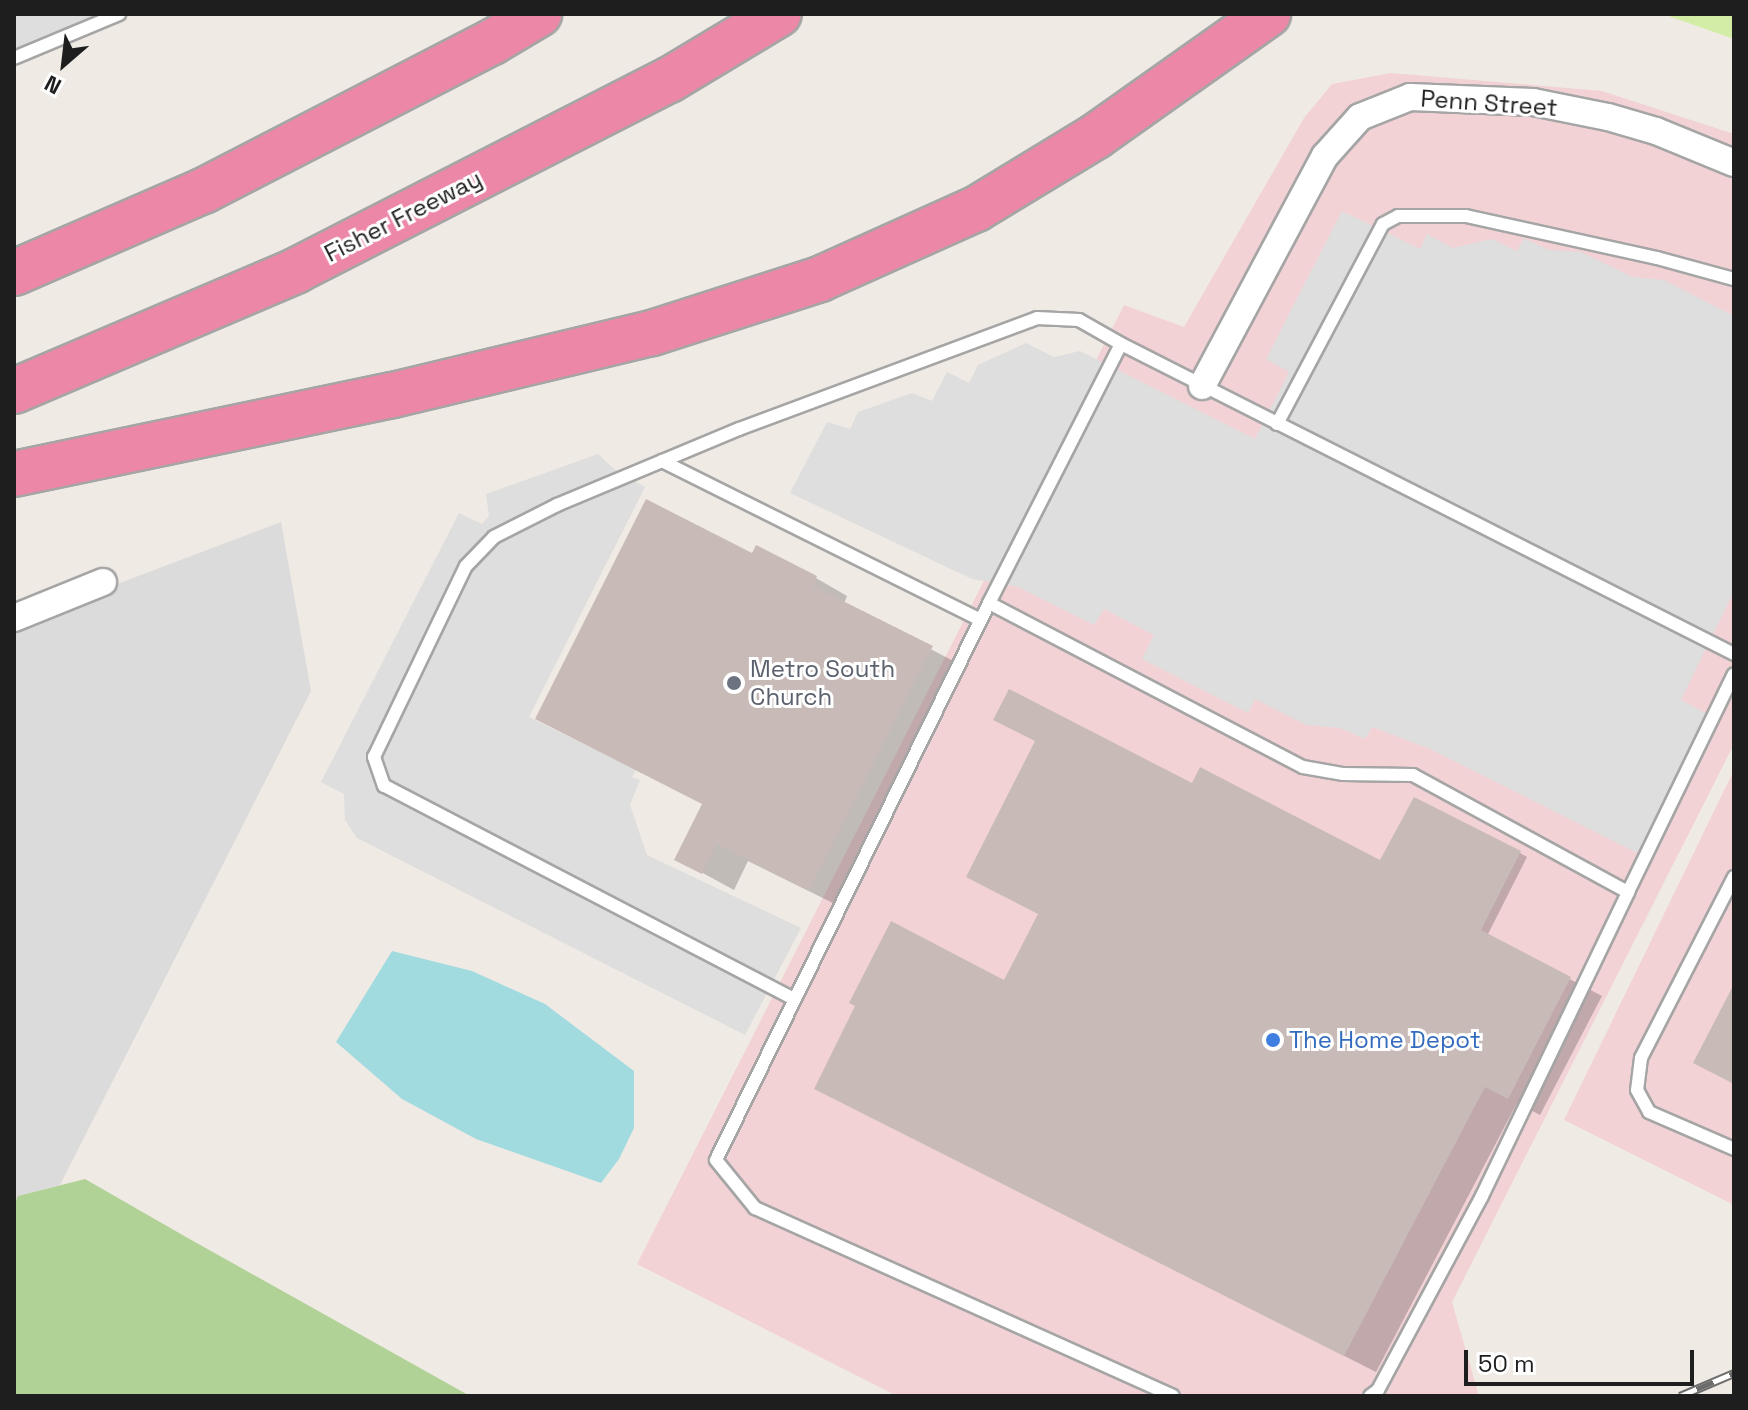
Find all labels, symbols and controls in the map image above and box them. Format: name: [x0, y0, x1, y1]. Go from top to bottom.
north arrow: [24, 24, 104, 104]
text: N: [40, 69, 66, 101]
street label: Penn Street: [1420, 84, 1558, 122]
street label: Fisher Freeway: [320, 164, 486, 268]
place label: Metro South Church: [750, 655, 895, 711]
marker: Metro South Church: [725, 674, 743, 692]
place label: The Home Depot: [1289, 1026, 1481, 1054]
marker: The Home Depot: [1264, 1031, 1282, 1049]
scale bar: [1468, 1334, 1698, 1384]
text: 50 m: [1478, 1348, 1535, 1379]

